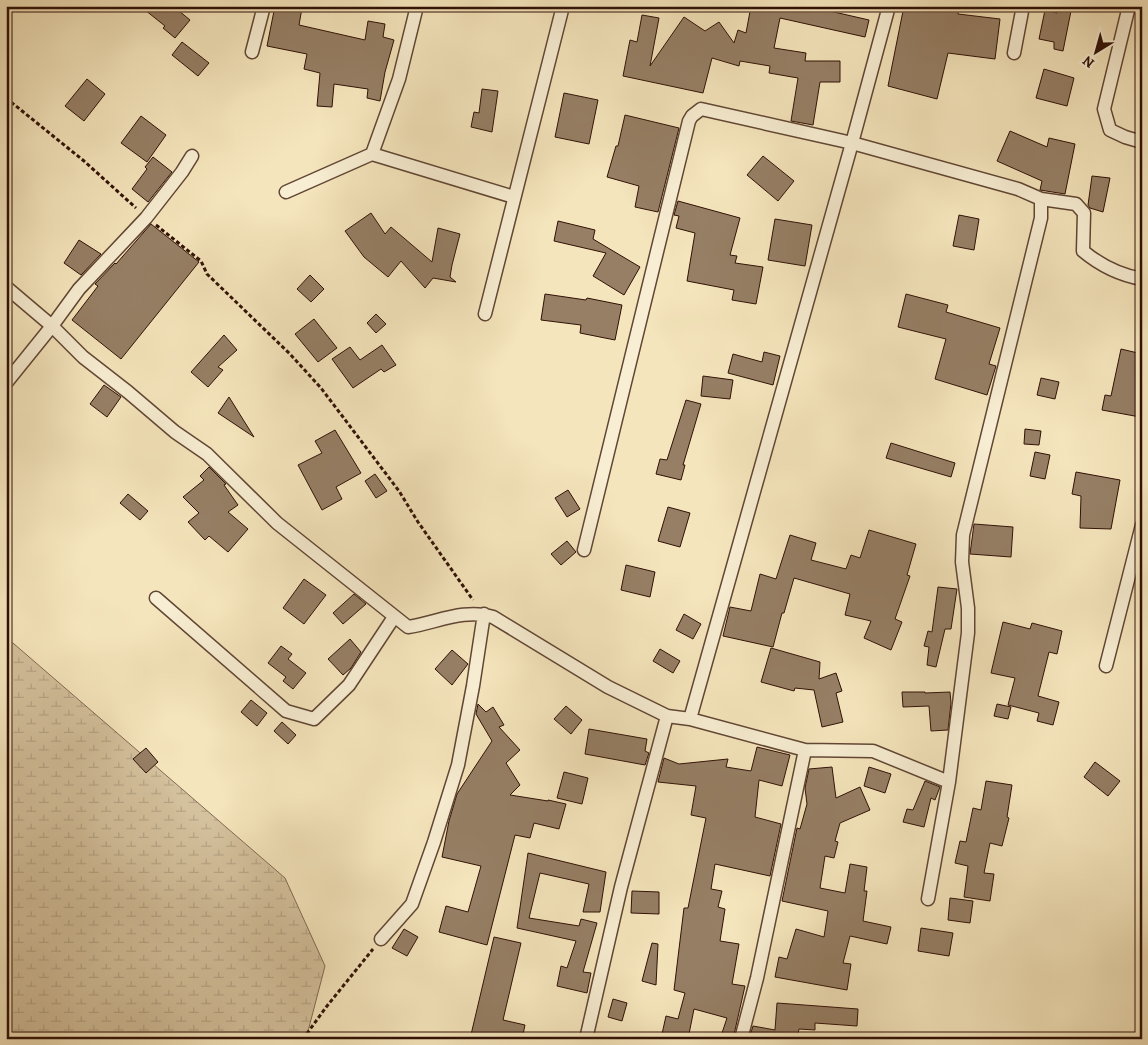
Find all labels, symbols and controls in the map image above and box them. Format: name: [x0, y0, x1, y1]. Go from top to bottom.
north arrow: [1070, 28, 1120, 78]
text: N: [1079, 51, 1098, 73]

